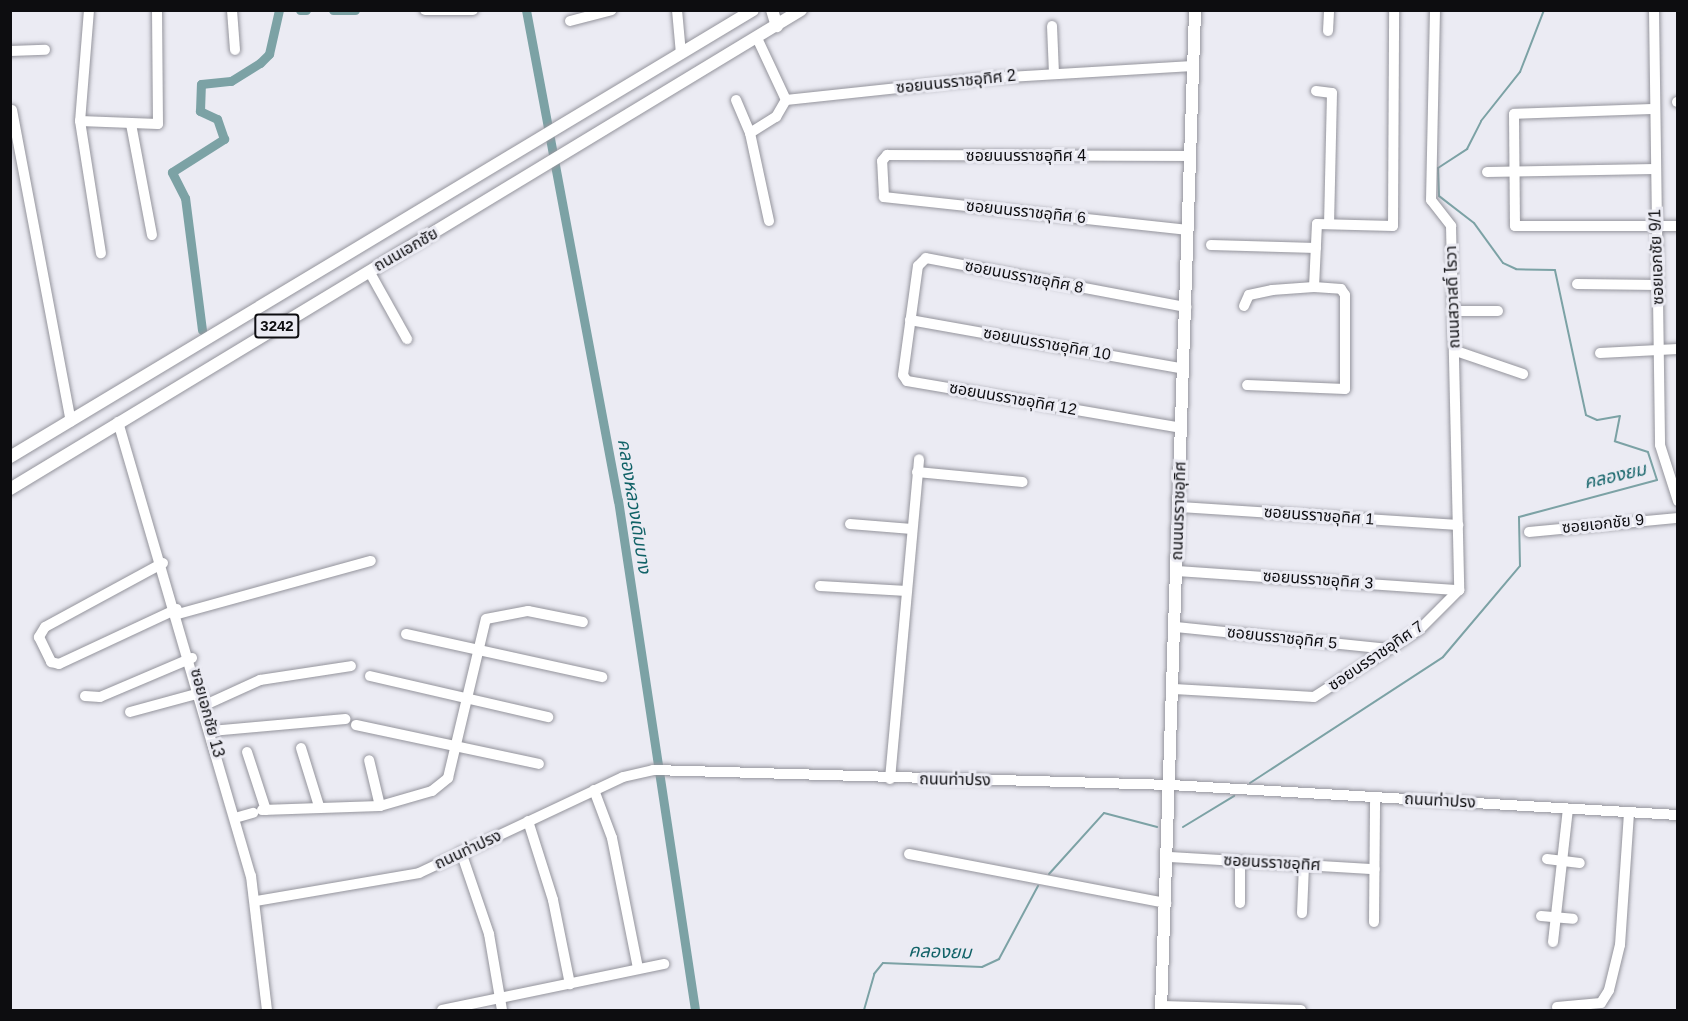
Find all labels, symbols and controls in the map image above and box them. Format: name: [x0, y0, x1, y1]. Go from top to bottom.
street label: ซอยนนรราชอุทิศ 2: [895, 66, 1017, 98]
street label: ซอยนนรราชอุทิศ 4: [966, 146, 1086, 166]
street label: ซอยนนรราชอุทิศ 6: [965, 196, 1087, 228]
street label: ซอยเอกชัย 9/1: [1646, 209, 1668, 305]
street label: ถนนเอกชัย: [371, 224, 441, 276]
street label: ถนนสวาสดิ์ ไรวา: [1442, 245, 1464, 349]
street label: ซอยนนรราชอุทิศ 8: [963, 256, 1085, 298]
road number: 3242: [253, 314, 301, 338]
street label: ซอยนนรราชอุทิศ 10: [982, 323, 1112, 365]
street label: ซอยนนรราชอุทิศ 12: [948, 378, 1078, 420]
water label: คลองหลวงเดิมบาง: [613, 437, 655, 575]
water label: คลองยม: [1582, 458, 1648, 494]
street label: ถนนนรราชอุทิศ: [1168, 461, 1190, 561]
street label: ซอยนรราชอุทิศ 1: [1263, 503, 1375, 529]
street label: ซอยเอกชัย 9: [1561, 510, 1645, 538]
street label: ซอยนรราชอุทิศ 3: [1262, 567, 1374, 593]
street label: ซอยนรราชอุทิศ 7: [1325, 617, 1427, 695]
street label: ซอยนรราชอุทิศ 5: [1226, 623, 1338, 653]
street label: ซอยเอกชัย 13: [186, 666, 228, 760]
street label: ถนนท่าปรง: [919, 770, 991, 790]
street label: ถนนท่าปรง: [1404, 790, 1476, 812]
street label: ถนนท่าปรง: [432, 826, 504, 874]
street label: ซอยนรราชอุทิศ: [1223, 851, 1321, 875]
water label: คลองยม: [908, 940, 972, 964]

